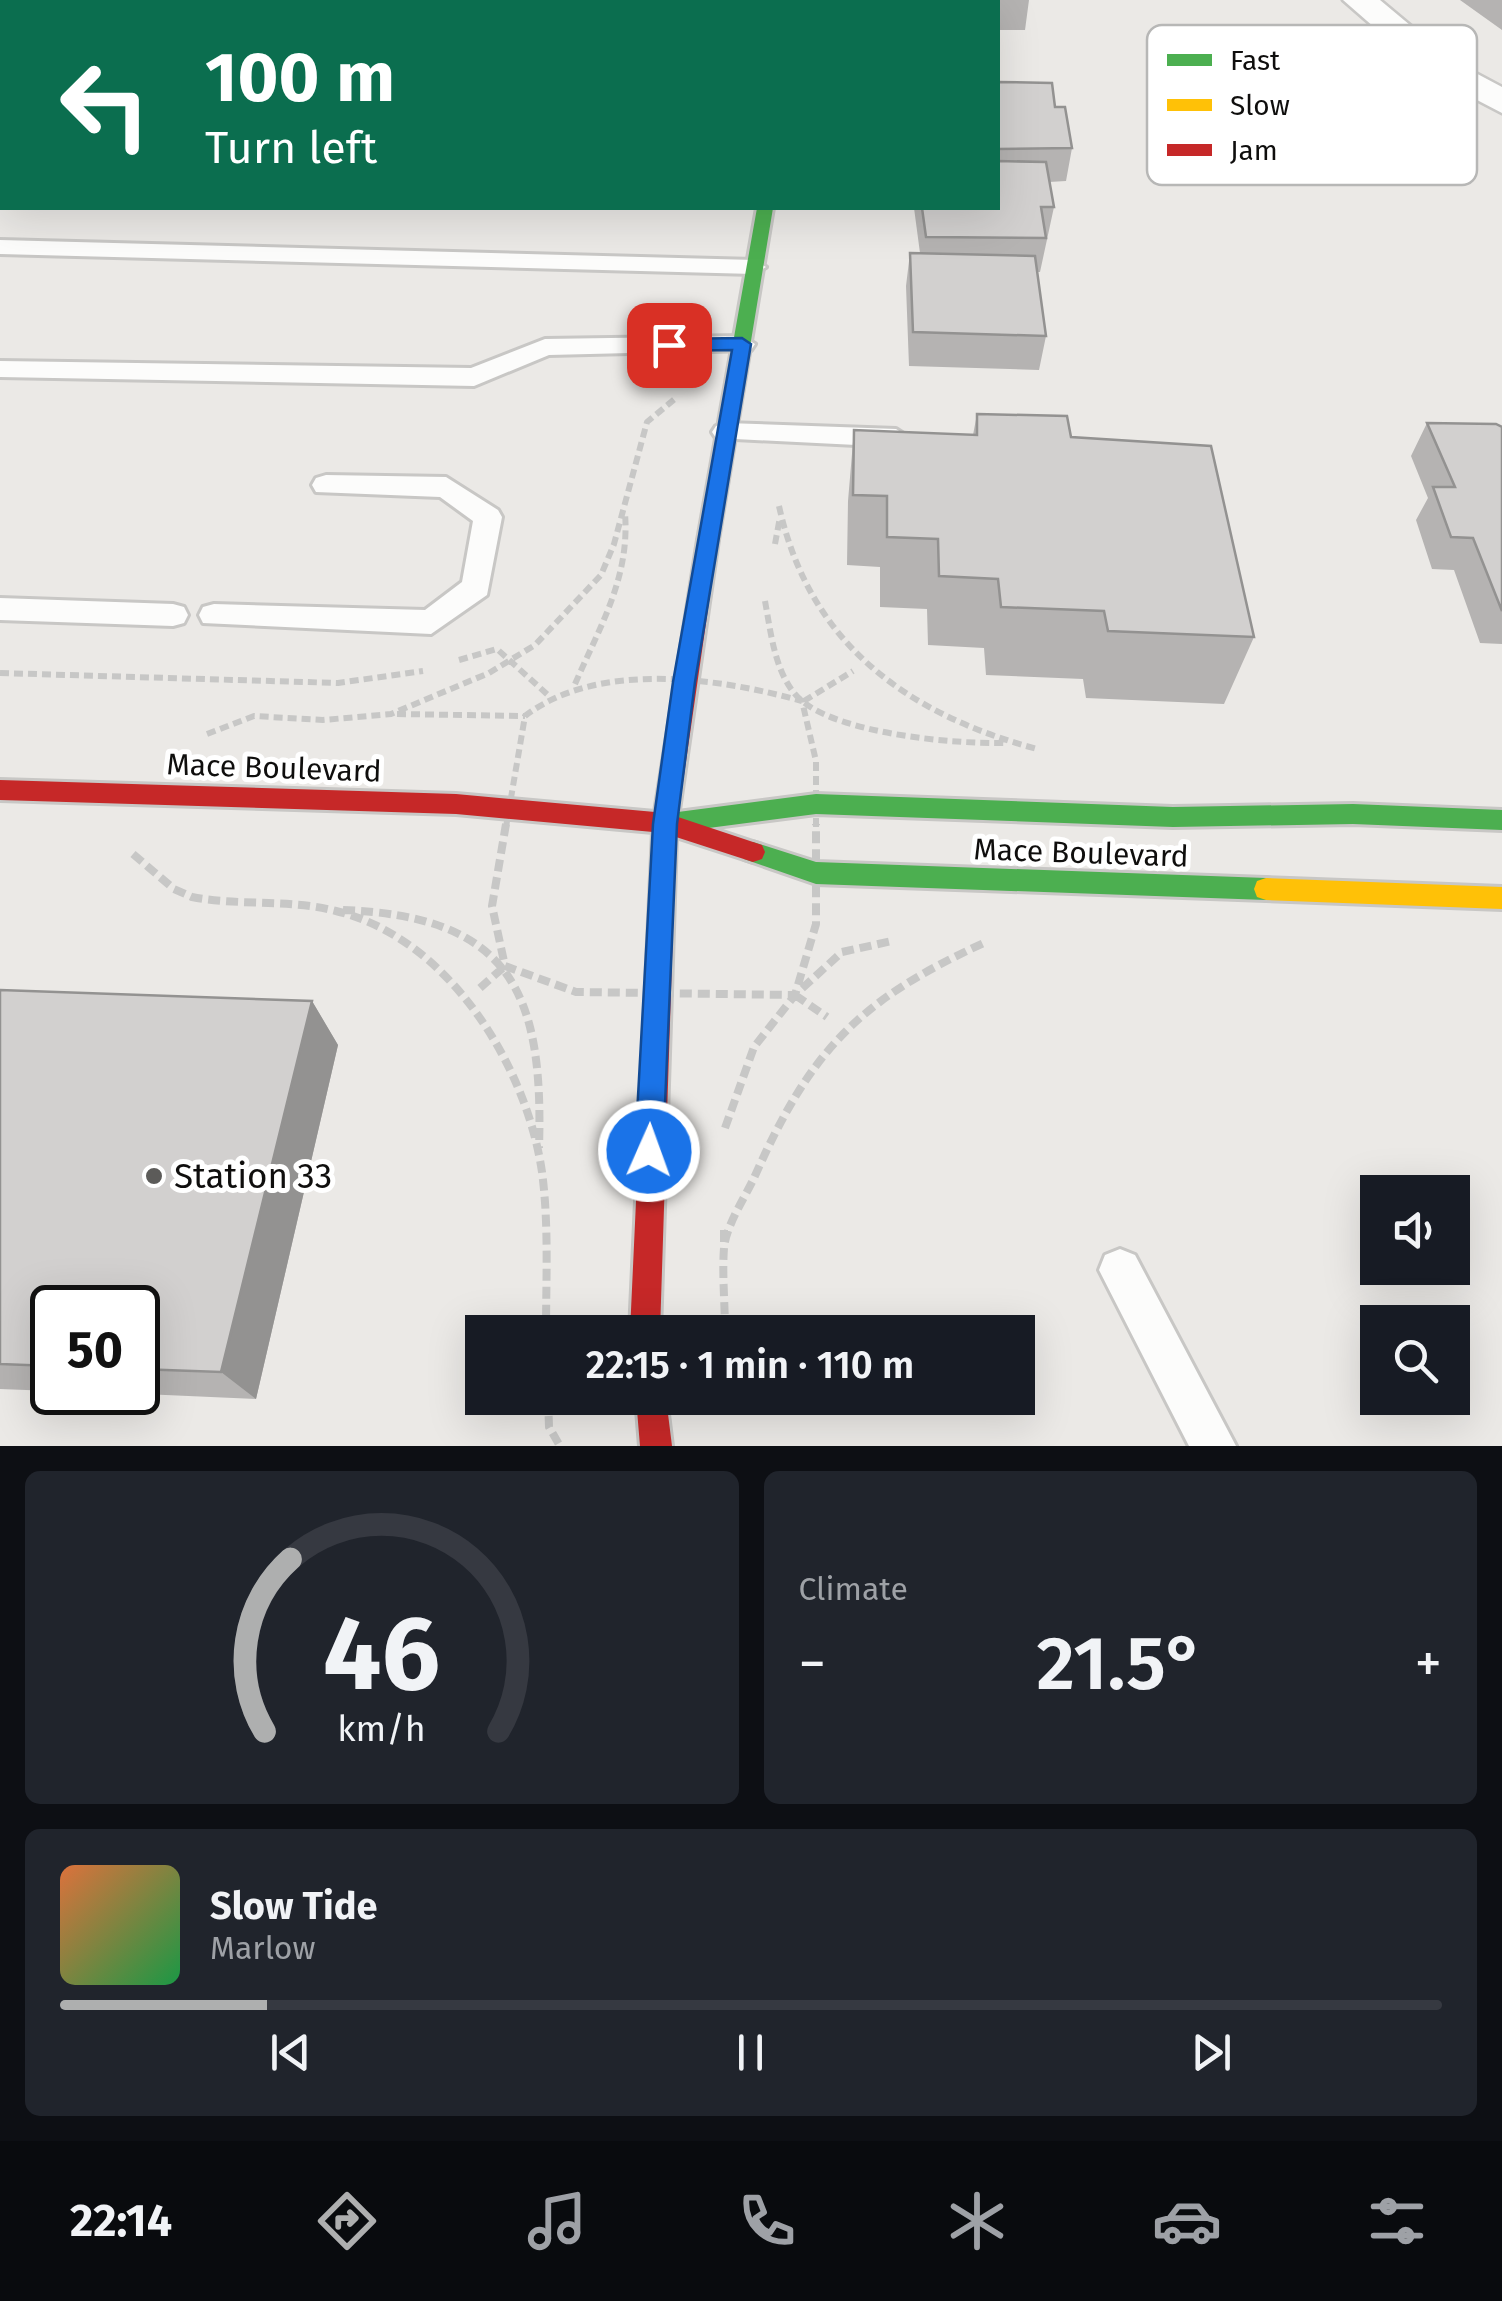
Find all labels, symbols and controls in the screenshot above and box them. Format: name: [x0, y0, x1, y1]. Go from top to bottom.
legend: [1147, 25, 1477, 185]
text: 100 m: [205, 36, 395, 120]
icon: left: [40, 40, 170, 170]
text: Fast: [1230, 44, 1281, 77]
text: Slow: [1230, 89, 1290, 122]
text: Turn left: [205, 121, 377, 175]
text: Jam: [1230, 134, 1278, 167]
pin: [627, 303, 712, 388]
icon: arrive: [642, 318, 697, 373]
street label: Mace Boulevard: [166, 746, 382, 790]
street label: Mace Boulevard: [973, 831, 1189, 875]
position arrow: [597, 1099, 701, 1203]
place label: Station 33: [174, 1155, 332, 1197]
marker: Station 33: [143, 1165, 165, 1187]
map controls: [1360, 1175, 1470, 1415]
button: sound: [1360, 1175, 1470, 1285]
speed limit sign: 50: [30, 1285, 160, 1415]
button: search: [1360, 1305, 1470, 1415]
text: 22:15 · 1 min · 110 m: [586, 1342, 914, 1388]
text: Climate: [799, 1570, 908, 1608]
text: 46: [323, 1592, 440, 1717]
text: 21.5°: [1037, 1619, 1204, 1709]
text: −: [799, 1631, 826, 1697]
text: +: [1415, 1631, 1442, 1697]
text: km/h: [338, 1708, 426, 1750]
text: Slow Tide: [210, 1883, 378, 1929]
text: Marlow: [210, 1929, 316, 1967]
icon: previous: [263, 2025, 318, 2080]
icon: pause: [723, 2025, 778, 2080]
icon: next: [1184, 2025, 1239, 2080]
icon: directions: [312, 2186, 382, 2256]
icon: music: [522, 2186, 592, 2256]
icon: phone: [732, 2186, 802, 2256]
icon: climate: [942, 2186, 1012, 2256]
icon: car: [1152, 2186, 1222, 2256]
icon: filters: [1362, 2186, 1432, 2256]
text: 22:14: [70, 2194, 172, 2248]

